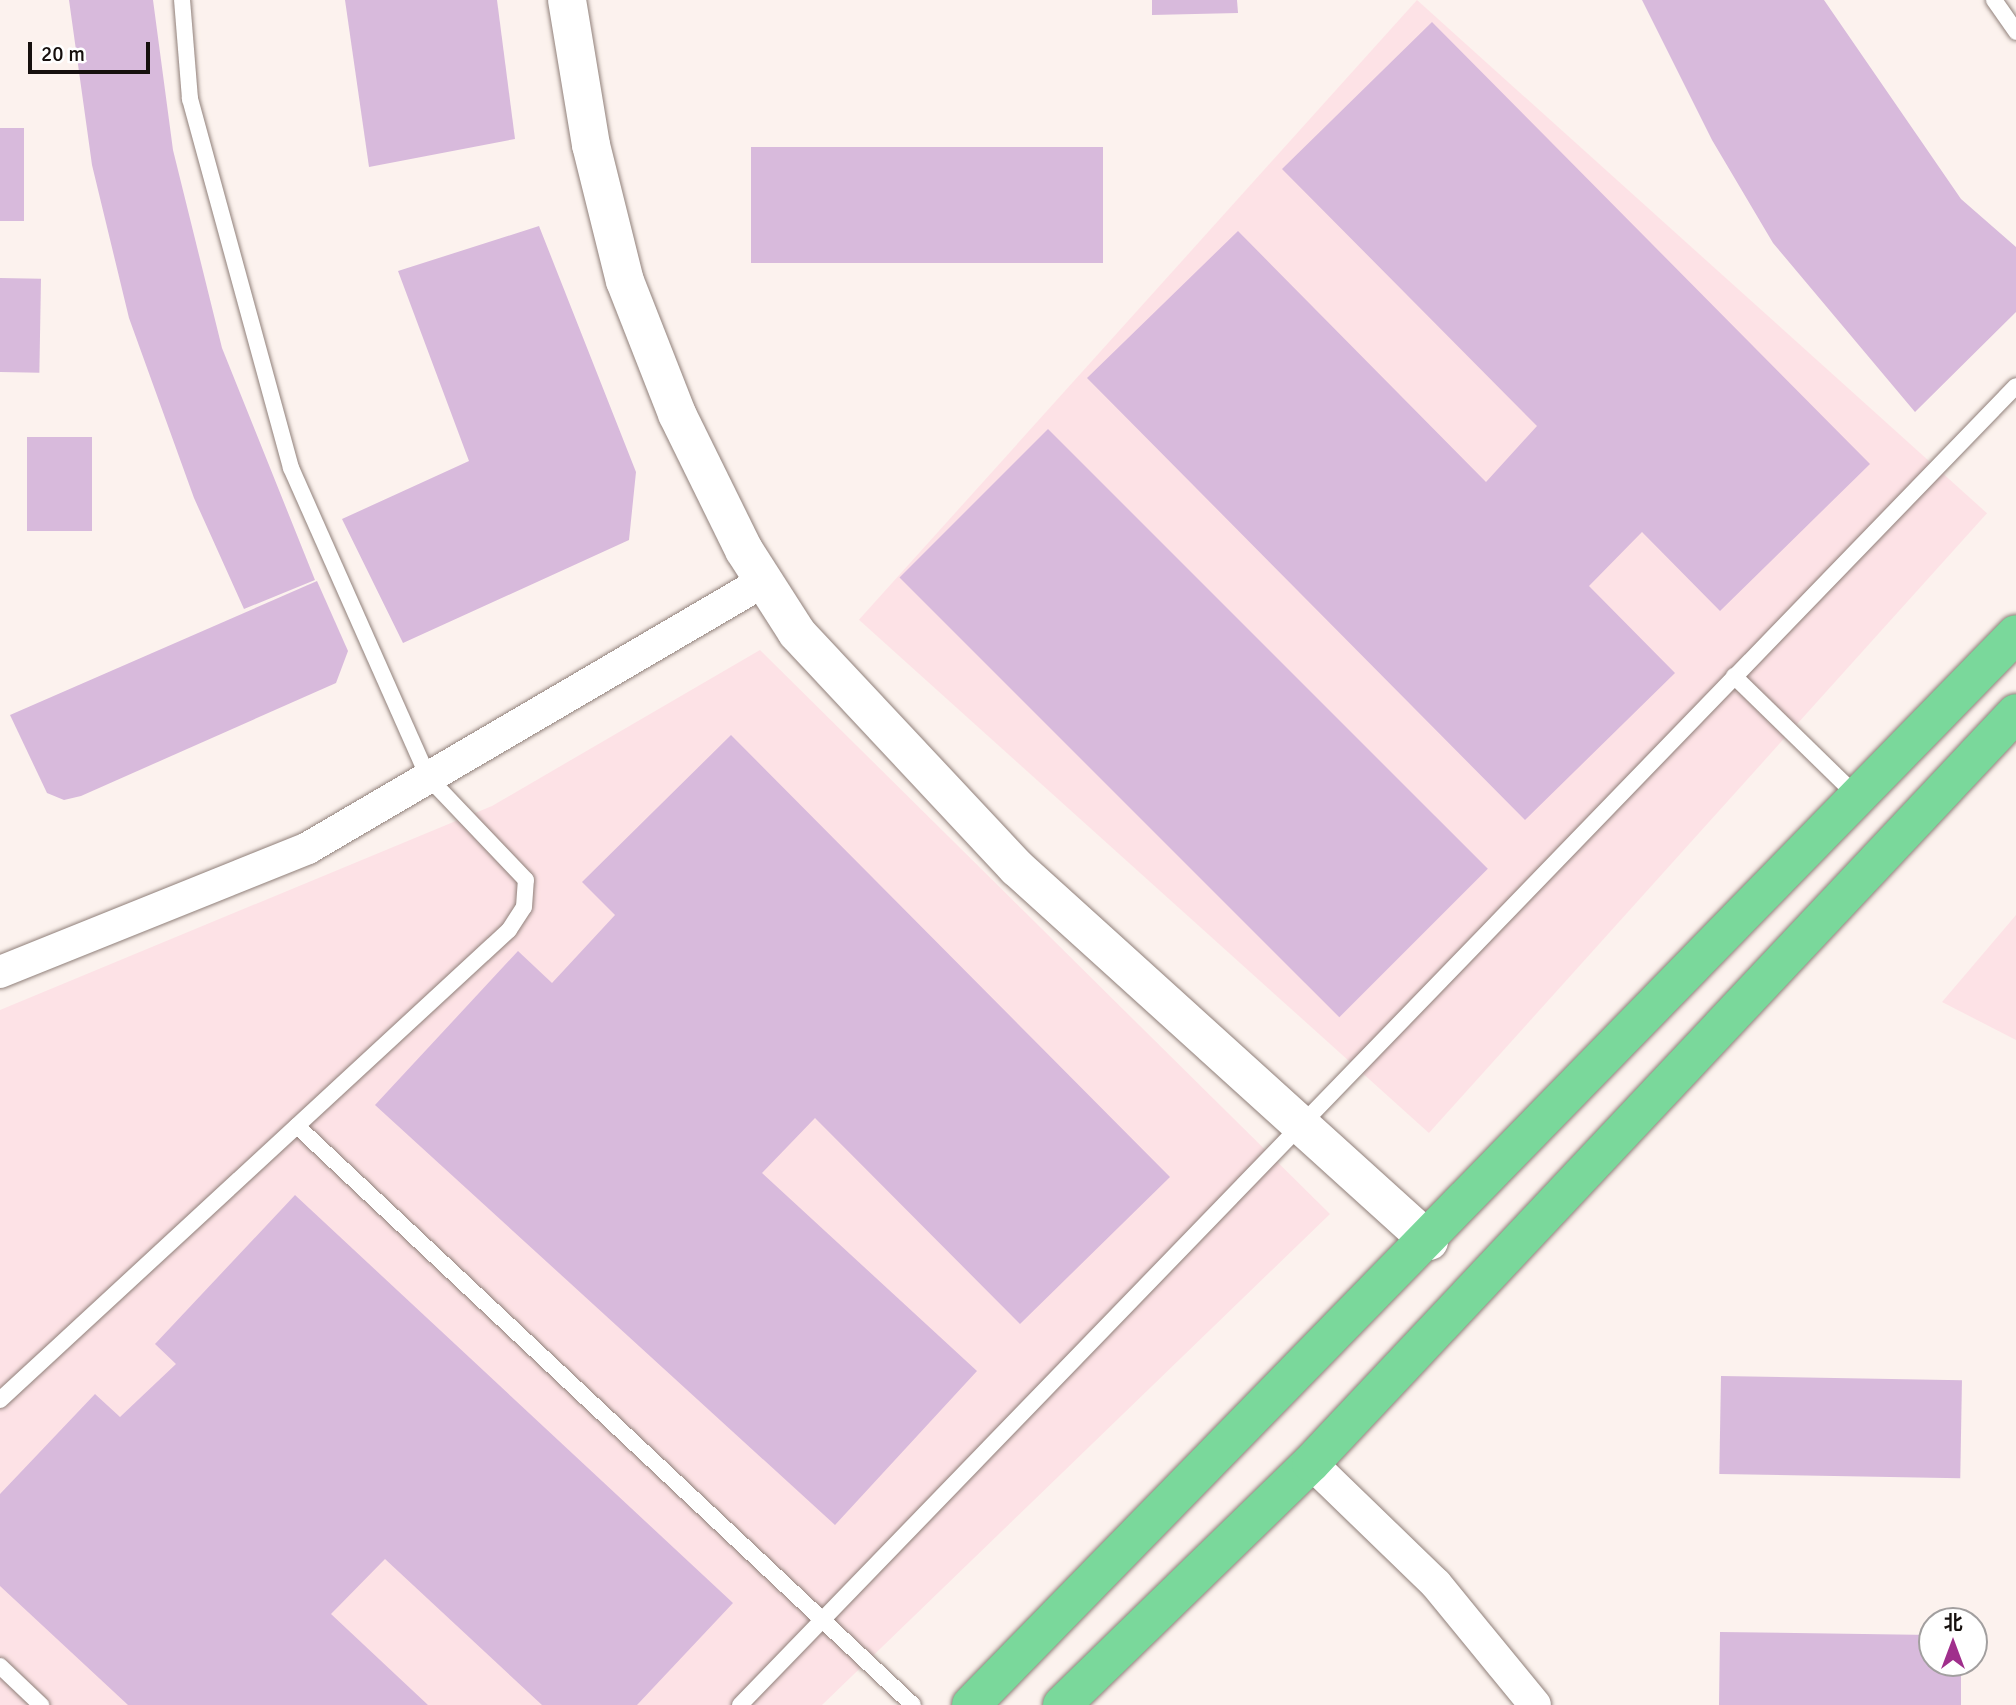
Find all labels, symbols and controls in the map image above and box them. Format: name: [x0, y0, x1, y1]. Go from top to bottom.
scale bar: [32, 28, 154, 72]
text: 20 m: [41, 41, 85, 67]
north arrow: [1918, 1607, 1988, 1677]
text: 北: [1943, 1611, 1963, 1635]

